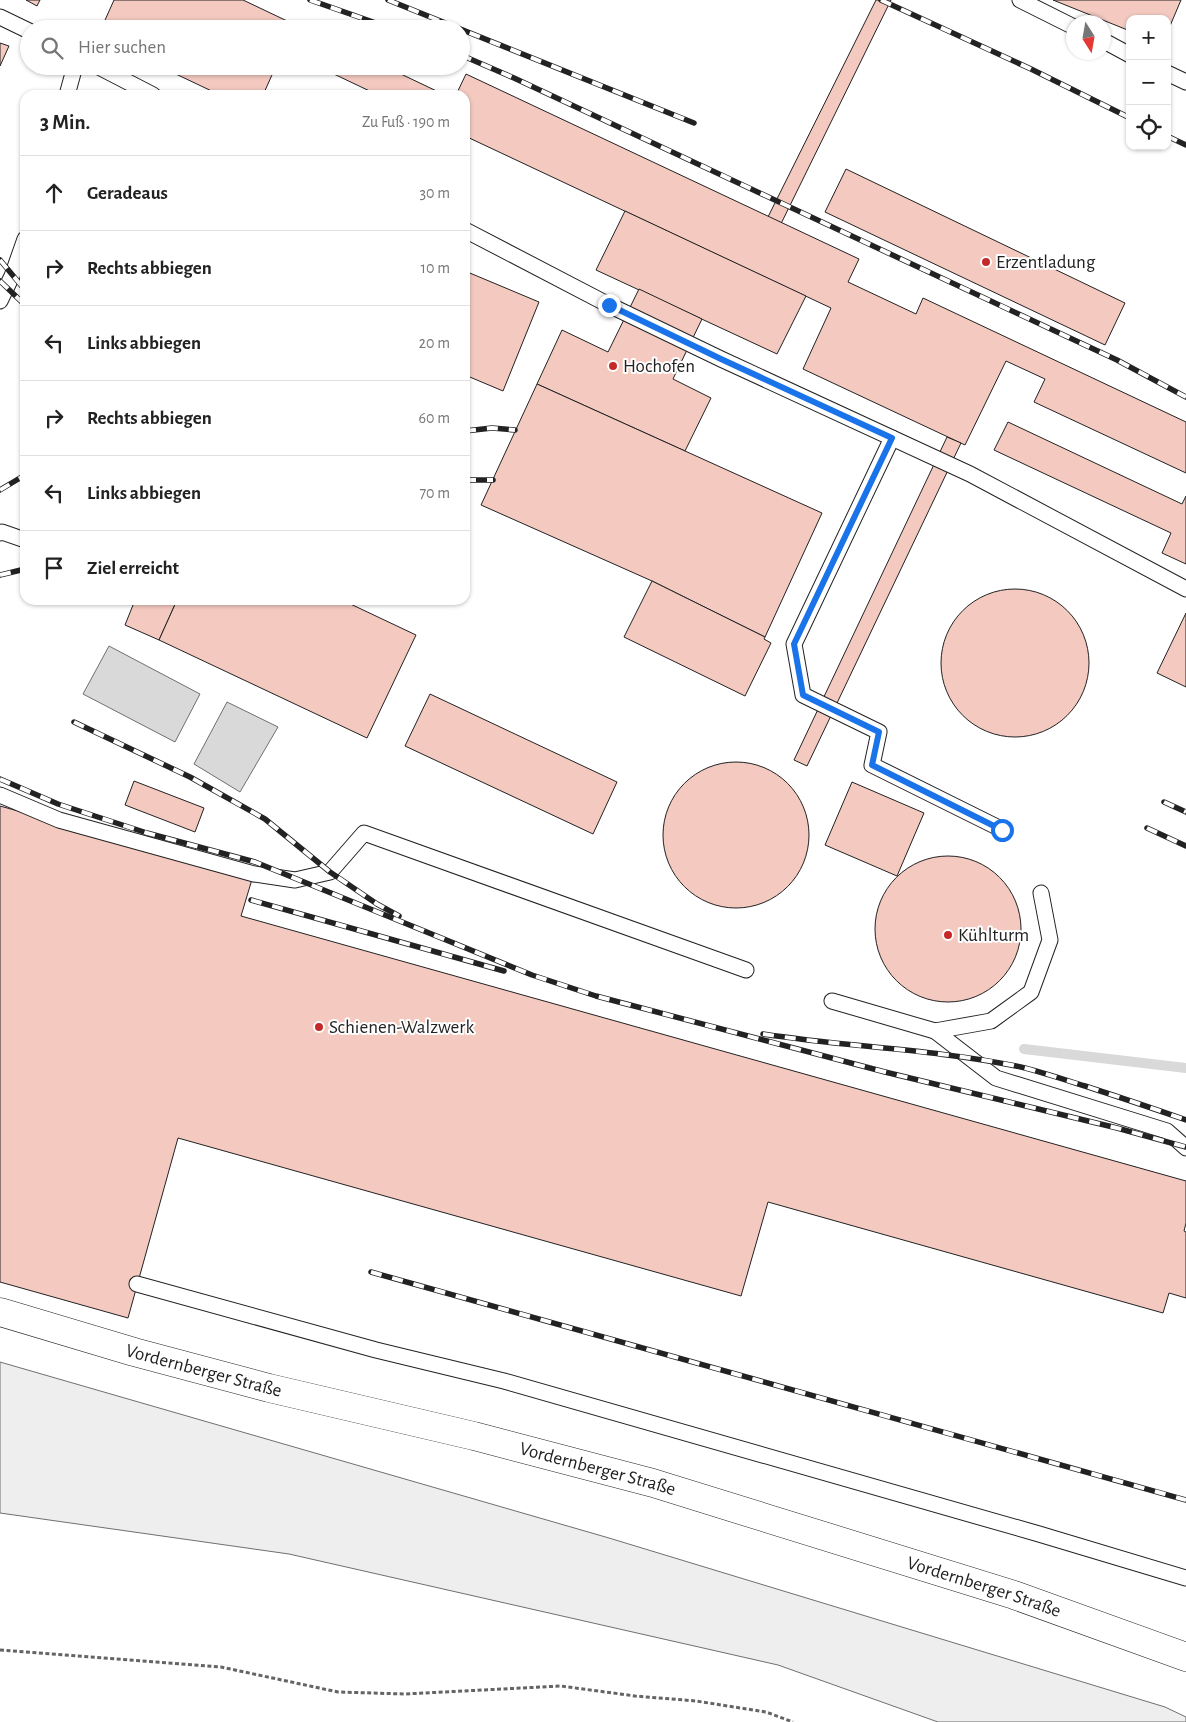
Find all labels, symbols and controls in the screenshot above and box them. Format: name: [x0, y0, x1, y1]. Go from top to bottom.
north arrow: [1066, 15, 1111, 60]
map controls: [1126, 15, 1171, 150]
button: +: [1126, 15, 1171, 60]
search box: [20, 20, 470, 75]
icon: search: [38, 34, 66, 62]
text: Hier suchen: [78, 38, 166, 57]
button: −: [1126, 60, 1171, 105]
button: locate: [1126, 105, 1171, 150]
text: 3 Min.: [40, 112, 90, 133]
text: Zu Fuß · 190 m: [362, 114, 450, 130]
icon: ahead: [40, 179, 68, 207]
text: Geradeaus: [87, 184, 168, 203]
text: 30 m: [420, 185, 450, 201]
place label: Erzentladung: [996, 253, 1096, 272]
icon: right: [40, 254, 68, 282]
marker: Erzentladung: [980, 256, 992, 268]
text: Rechts abbiegen: [87, 259, 212, 278]
text: 10 m: [421, 260, 450, 276]
route end: [598, 294, 621, 317]
icon: left: [40, 329, 68, 357]
text: Links abbiegen: [87, 334, 201, 353]
text: 20 m: [419, 335, 450, 351]
place label: Hochofen: [623, 357, 695, 376]
marker: Hochofen: [607, 360, 619, 372]
icon: right: [40, 404, 68, 432]
text: Rechts abbiegen: [87, 409, 212, 428]
text: 60 m: [419, 410, 450, 426]
icon: left: [40, 479, 68, 507]
text: Links abbiegen: [87, 484, 201, 503]
text: 70 m: [419, 485, 450, 501]
icon: arrive: [40, 554, 68, 582]
text: Ziel erreicht: [87, 559, 179, 578]
route start: [991, 819, 1014, 842]
place label: Kühlturm: [958, 926, 1029, 945]
marker: Kühlturm: [942, 929, 954, 941]
place label: Schienen-Walzwerk: [329, 1018, 474, 1037]
marker: Schienen-Walzwerk: [313, 1021, 325, 1033]
street label: Vordernberger Straße: [123, 1341, 284, 1400]
street label: Vordernberger Straße: [518, 1439, 678, 1499]
street label: Vordernberger Straße: [905, 1553, 1064, 1621]

